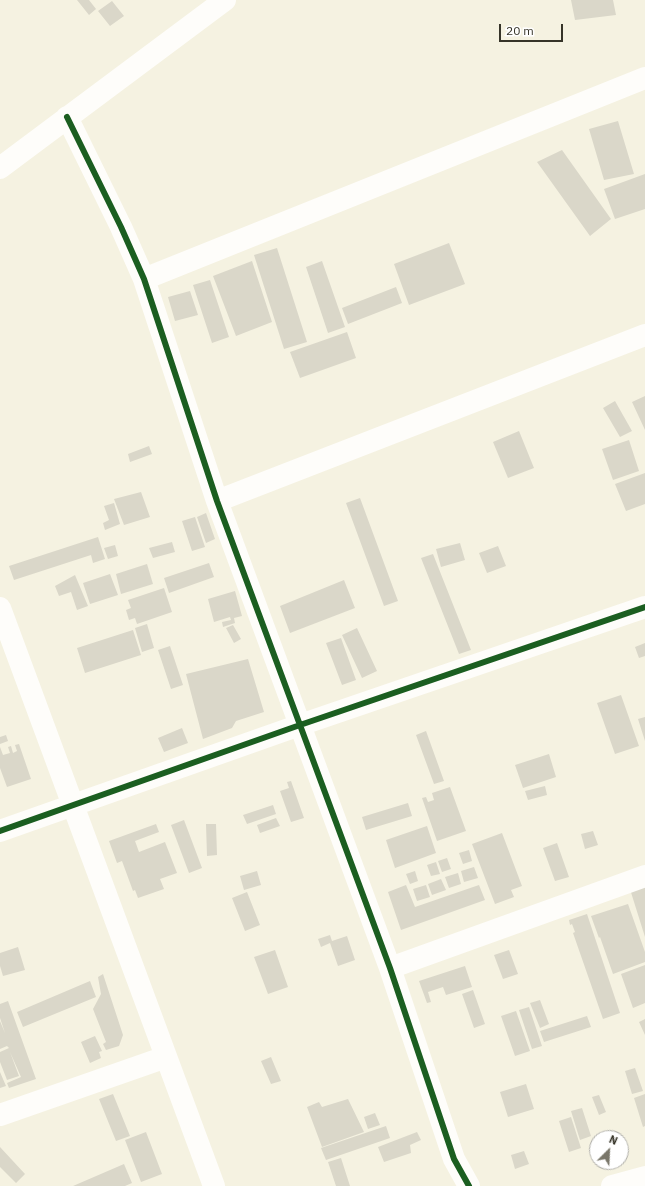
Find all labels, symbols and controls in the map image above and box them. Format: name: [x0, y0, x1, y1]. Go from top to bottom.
scale bar: [501, 16, 565, 42]
text: 20 m: [506, 23, 534, 38]
north arrow: [589, 1130, 629, 1170]
text: N: [607, 1132, 620, 1148]

